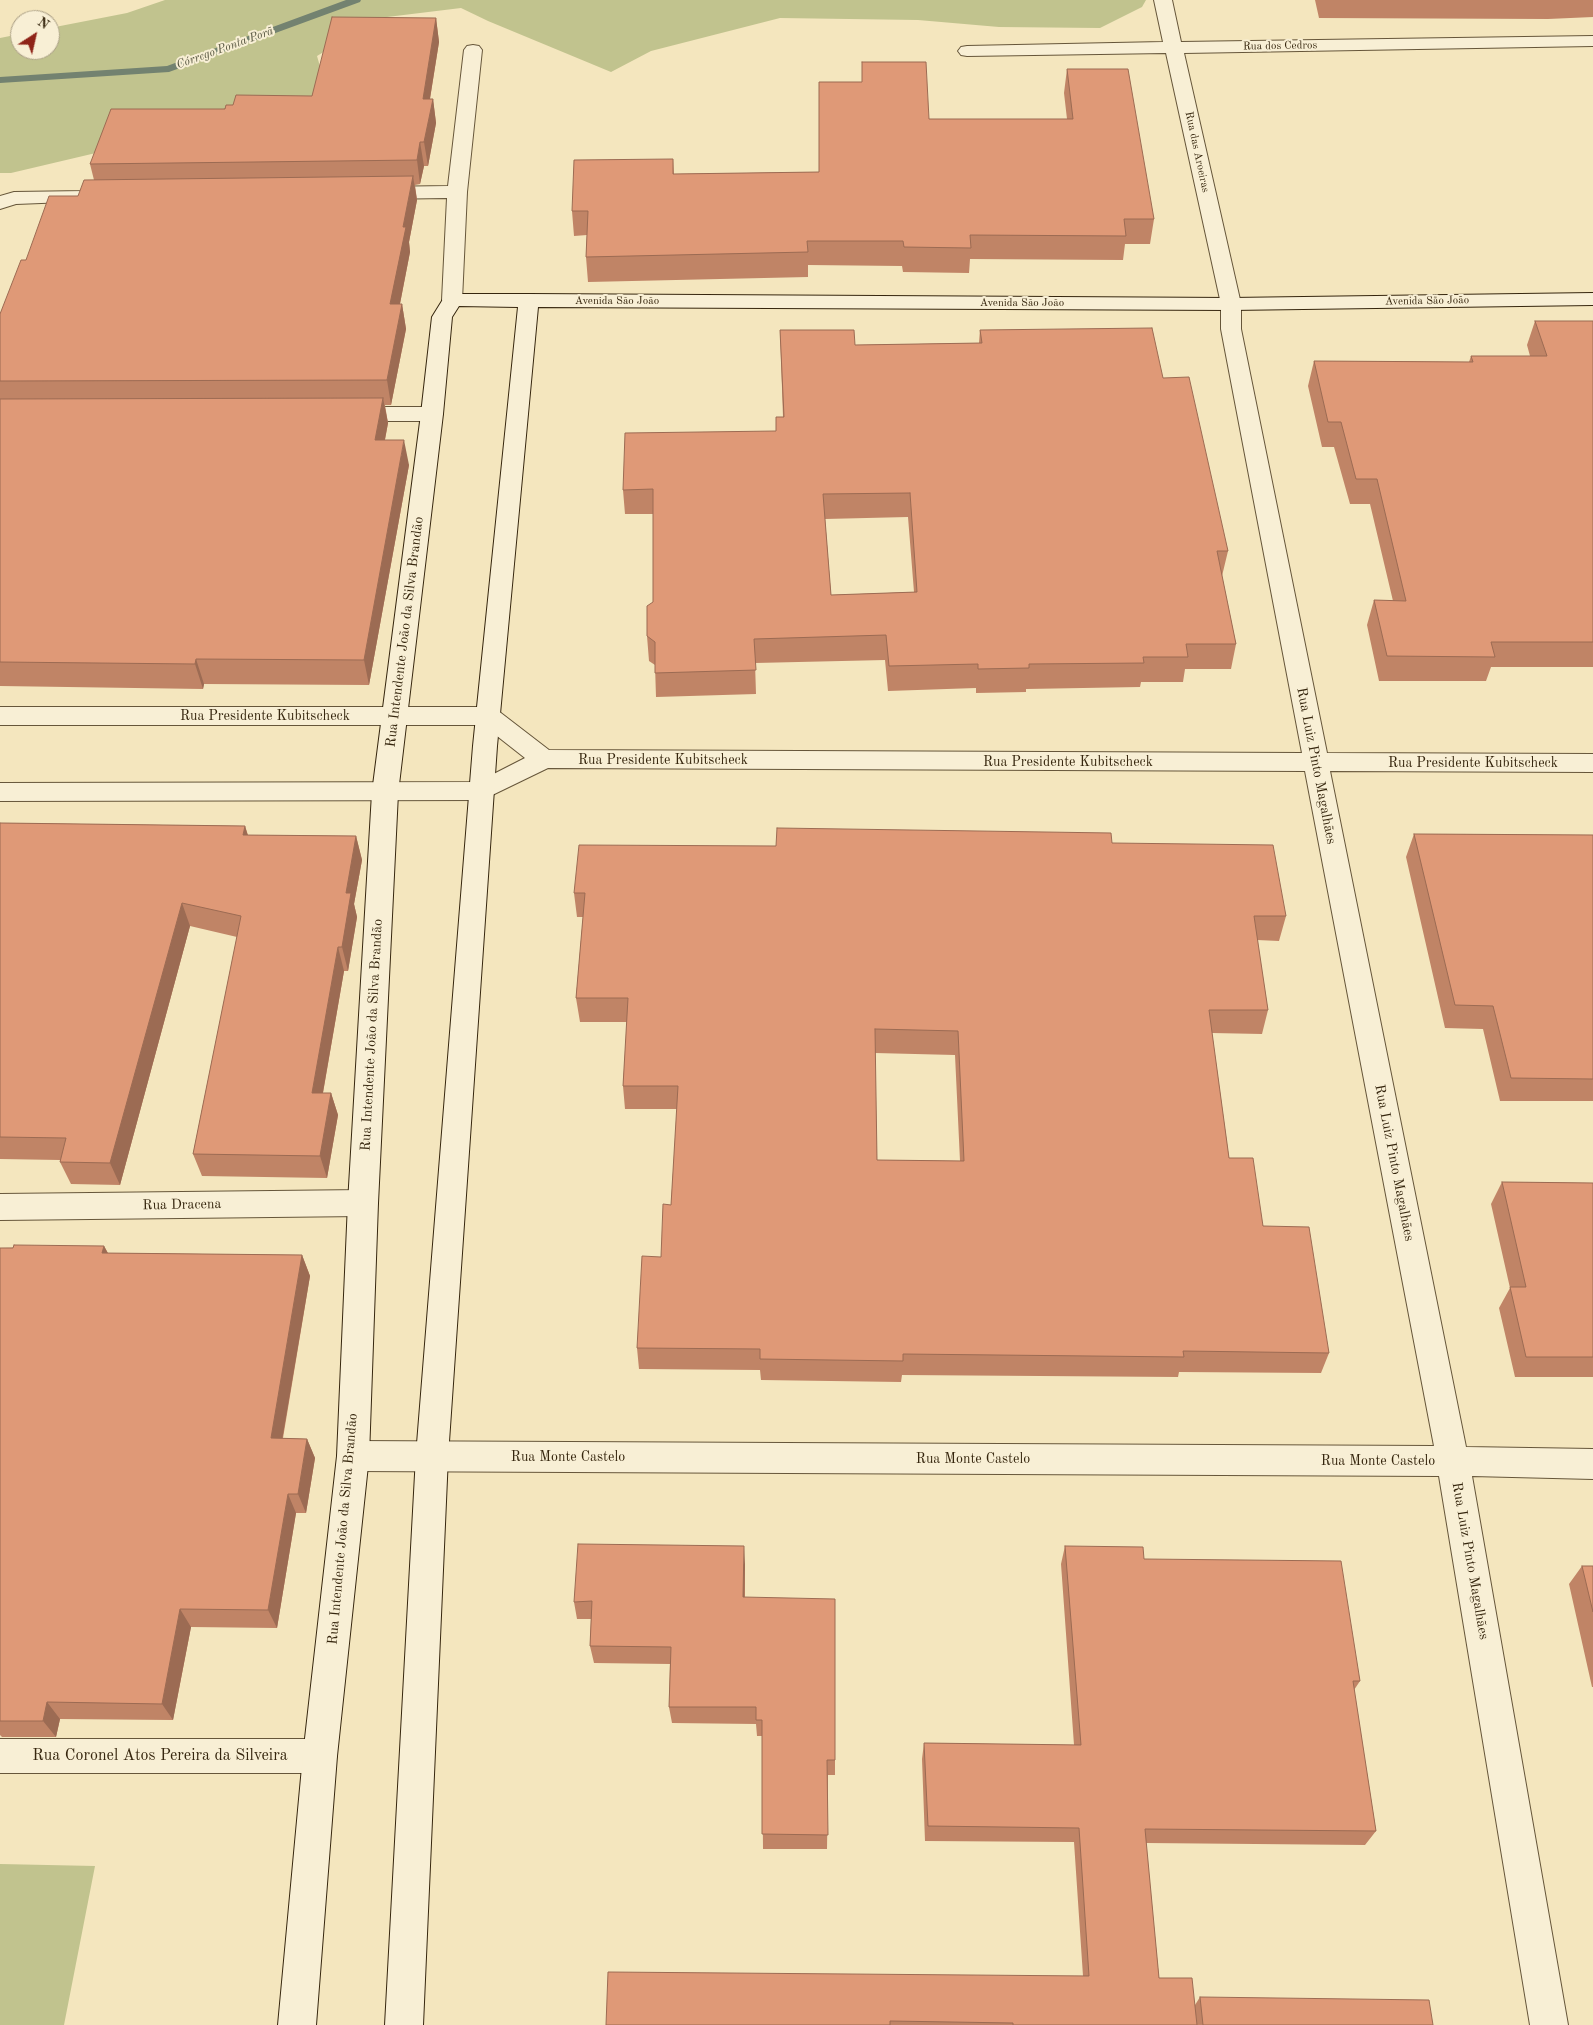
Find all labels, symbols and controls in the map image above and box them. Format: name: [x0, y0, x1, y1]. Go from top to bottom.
north arrow: [10, 10, 60, 60]
text: N: [35, 15, 51, 32]
water label: Córrego Ponta Porã: [174, 24, 276, 72]
street label: Rua dos Cedros: [1243, 39, 1317, 53]
street label: Rua das Aroeiras: [1182, 110, 1212, 194]
street label: Avenida São João: [575, 294, 659, 308]
street label: Avenida São João: [1385, 294, 1469, 308]
street label: Avenida São João: [980, 296, 1064, 310]
street label: Rua Intendente João da Silva Brandão: [383, 516, 427, 748]
street label: Rua Luiz Pinto Magalhães: [1293, 686, 1339, 846]
street label: Rua Presidente Kubitscheck: [180, 708, 350, 724]
street label: Rua Presidente Kubitscheck: [578, 752, 748, 768]
street label: Rua Presidente Kubitscheck: [983, 754, 1153, 770]
street label: Rua Presidente Kubitscheck: [1388, 755, 1558, 771]
street label: Rua Intendente João da Silva Brandão: [358, 919, 386, 1151]
street label: Rua Luiz Pinto Magalhães: [1371, 1083, 1417, 1243]
street label: Rua Dracena: [142, 1196, 222, 1214]
street label: Rua Intendente João da Silva Brandão: [325, 1413, 361, 1645]
street label: Rua Monte Castelo: [511, 1449, 625, 1465]
street label: Rua Monte Castelo: [916, 1451, 1030, 1467]
street label: Rua Monte Castelo: [1321, 1453, 1435, 1469]
street label: Rua Luiz Pinto Magalhães: [1448, 1481, 1492, 1641]
street label: Rua Coronel Atos Pereira da Silveira: [32, 1746, 288, 1766]

